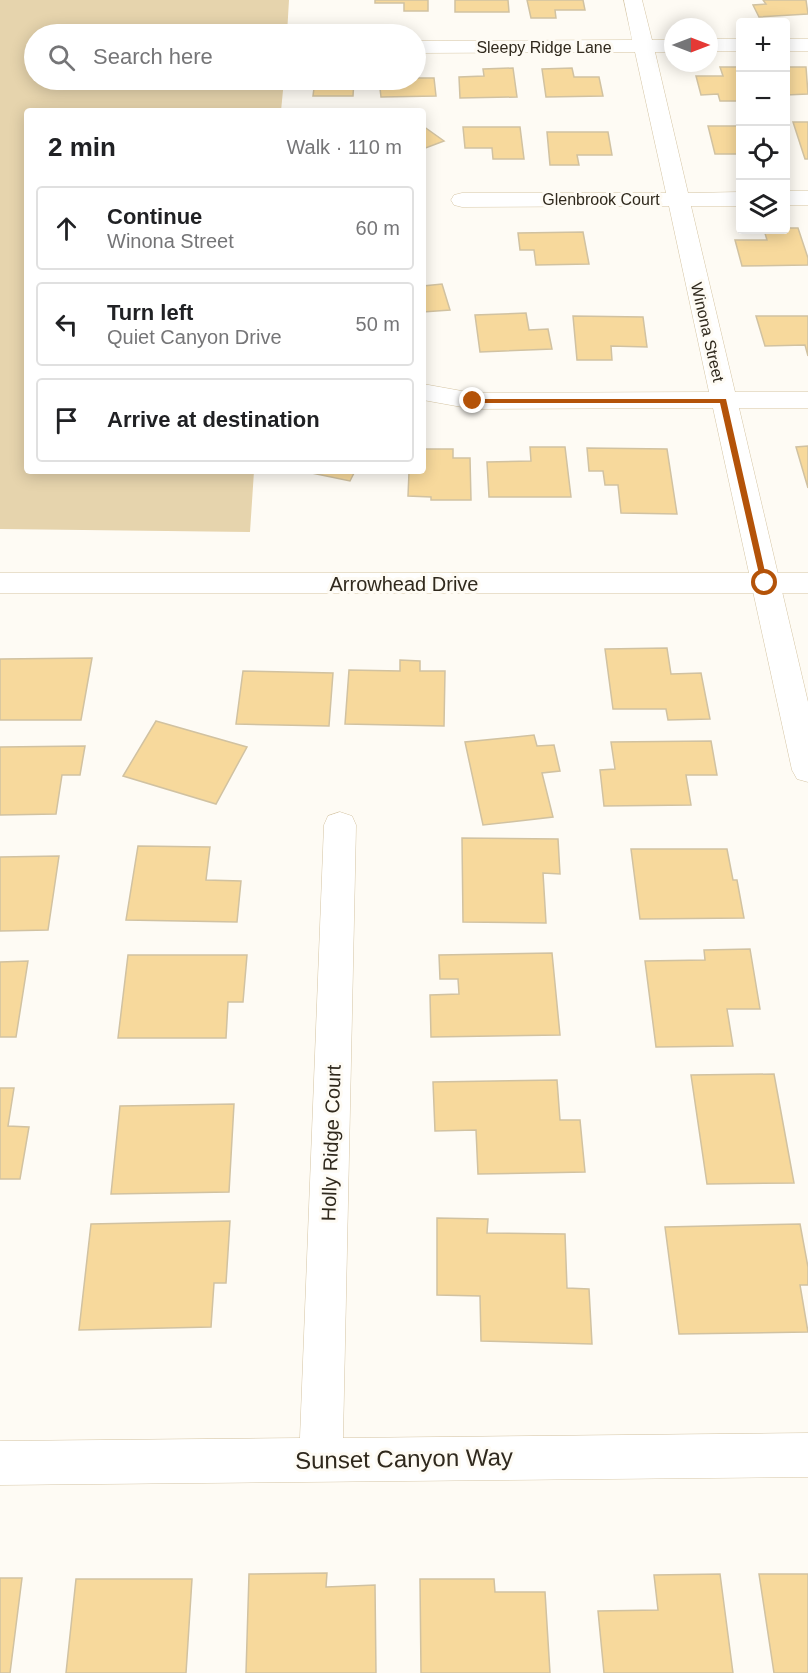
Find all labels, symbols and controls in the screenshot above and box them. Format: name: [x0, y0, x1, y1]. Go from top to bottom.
north arrow: [664, 18, 718, 72]
map controls: [736, 18, 790, 234]
button: +: [736, 18, 790, 72]
search box: [24, 24, 426, 90]
street label: Sleepy Ridge Lane: [476, 39, 612, 56]
icon: search: [45, 41, 78, 74]
text: Search here: [93, 44, 213, 69]
button: −: [736, 72, 790, 126]
button: locate: [736, 126, 790, 180]
text: 2 min: [48, 132, 116, 162]
text: Walk · 110 m: [286, 136, 402, 158]
button: layers: [736, 180, 790, 234]
street label: Glenbrook Court: [542, 191, 660, 208]
text: Continue: [107, 204, 202, 229]
icon: ahead: [50, 212, 83, 245]
text: 60 m: [356, 217, 400, 239]
text: Winona Street: [107, 230, 234, 252]
street label: Winona Street: [688, 281, 727, 384]
text: Turn left: [107, 300, 193, 325]
icon: left: [50, 308, 83, 341]
text: 50 m: [356, 313, 400, 335]
text: Quiet Canyon Drive: [107, 326, 282, 348]
route end: [459, 387, 485, 413]
icon: arrive: [50, 404, 83, 437]
text: Arrive at destination: [107, 407, 320, 432]
route start: [751, 569, 777, 595]
street label: Arrowhead Drive: [330, 573, 478, 595]
street label: Holly Ridge Court: [317, 1064, 345, 1222]
street label: Sunset Canyon Way: [295, 1443, 513, 1474]

